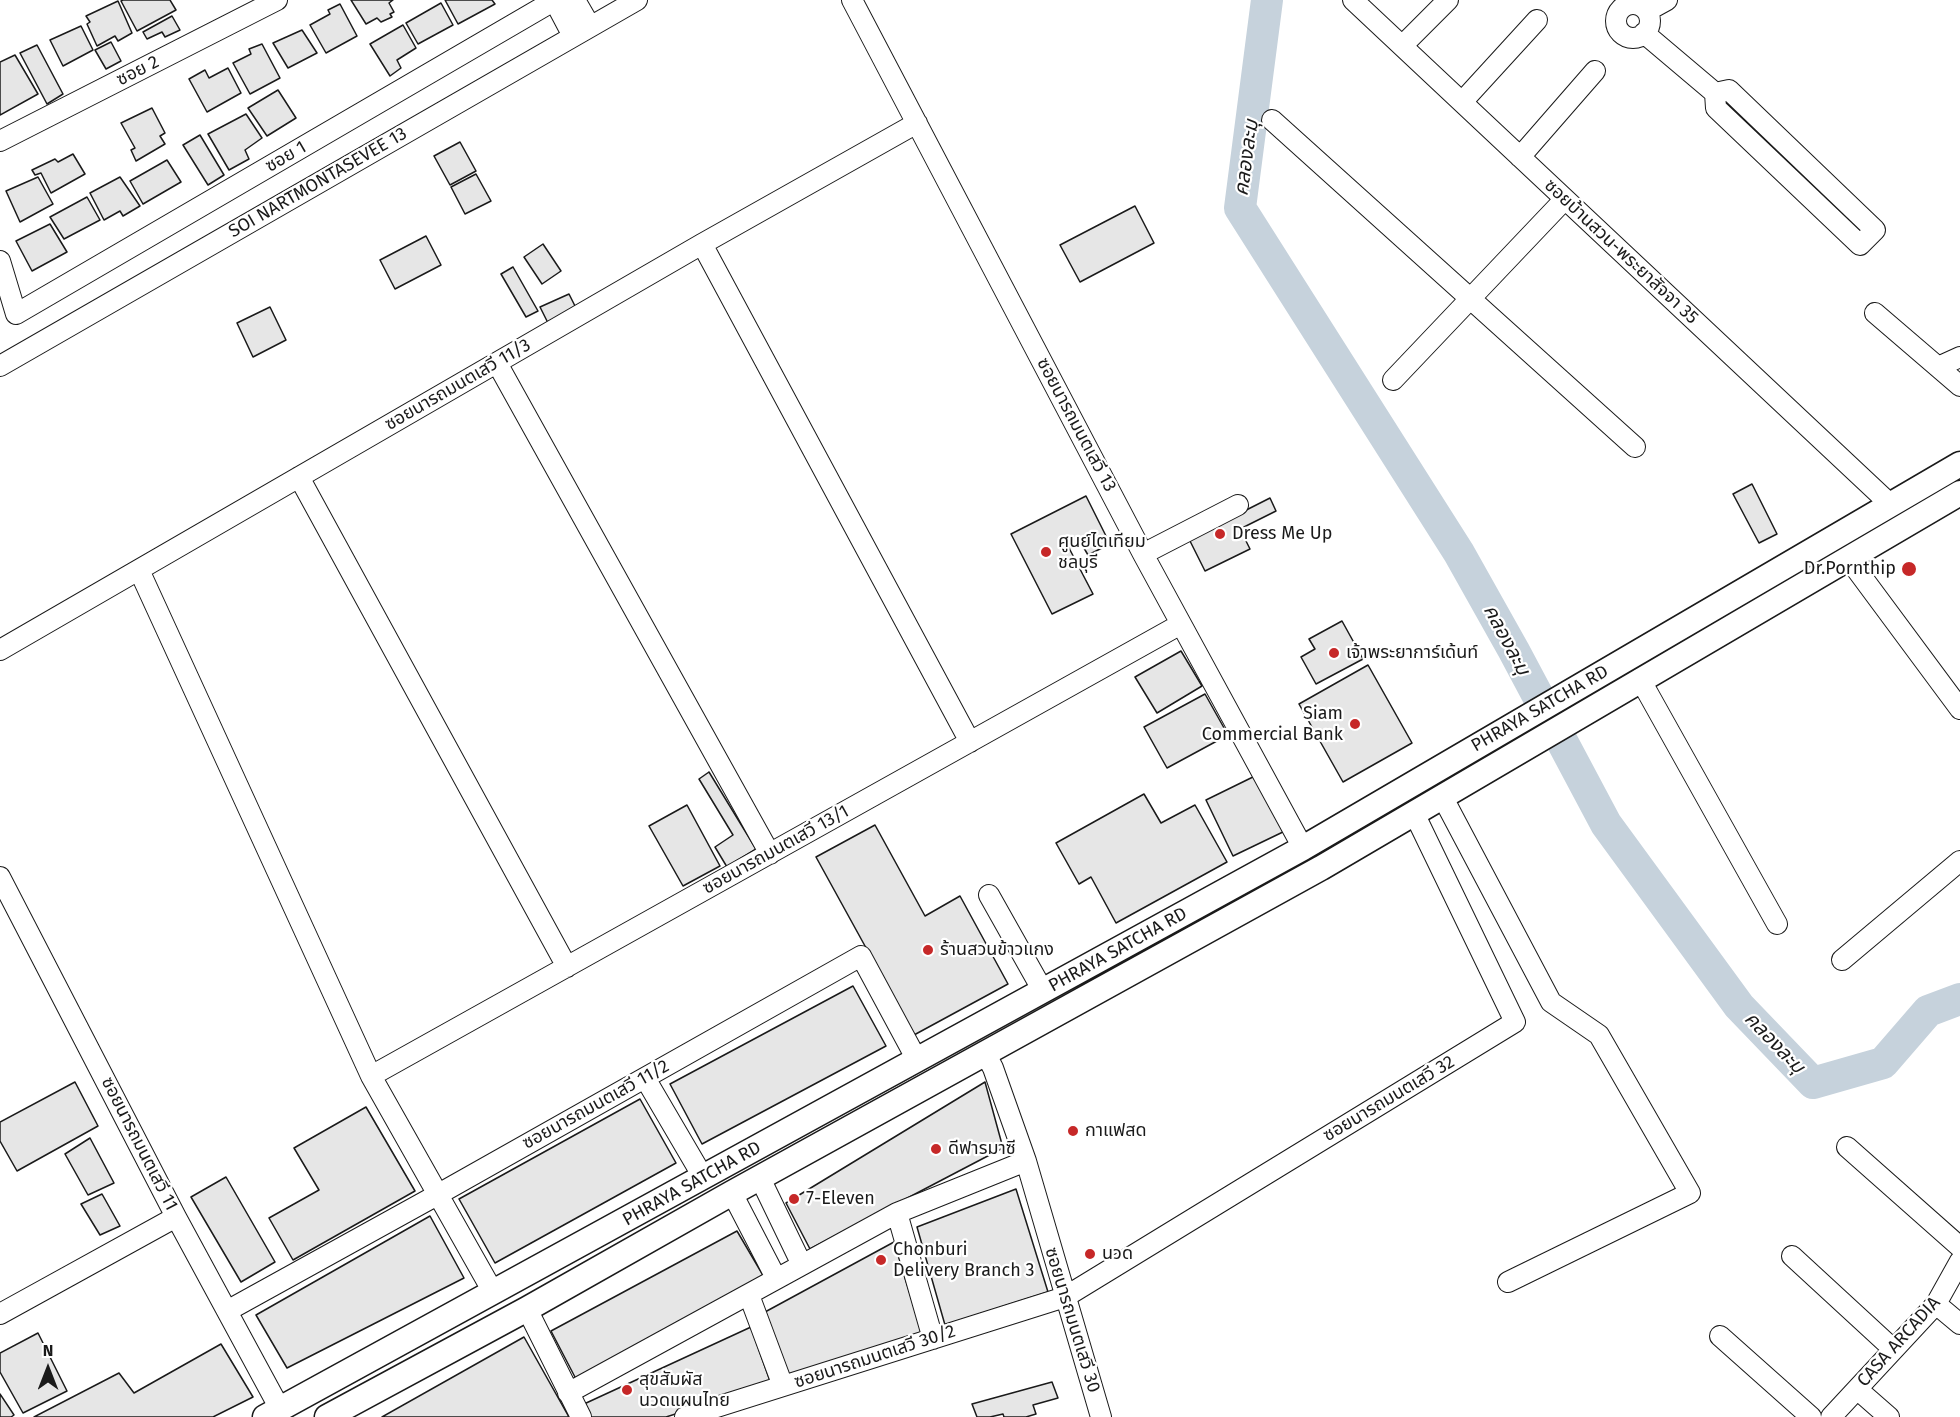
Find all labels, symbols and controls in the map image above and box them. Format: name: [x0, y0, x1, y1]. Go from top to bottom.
street label: ซอย 2: [113, 51, 163, 91]
water label: คลองละมุ: [1230, 119, 1264, 197]
street label: SOI NARTMONTASEVEE 13: [225, 123, 411, 243]
street label: ซอย 1: [262, 137, 310, 177]
street label: ซอยบ้านสวน-พระยาสัจจา 35: [1540, 175, 1702, 329]
street label: ซอยนารถมนตเสวี 11/3: [381, 334, 535, 436]
street label: ซอยนารถมนตเสวี 13: [1032, 354, 1120, 496]
place label: Dress Me Up: [1232, 523, 1332, 545]
marker: Dress Me Up: [1213, 527, 1227, 541]
place label: ศูนย์ไตเทียม ชลบุรี: [1058, 531, 1146, 574]
marker: ศูนย์ไตเทียม ชลบุรี: [1039, 545, 1053, 559]
place label: Dr.Pornthip: [1804, 558, 1896, 580]
marker: Dr.Pornthip: [1900, 560, 1918, 578]
water label: คลองละมุ: [1477, 601, 1535, 679]
place label: เจ้าพระยาการ์เด้นท์: [1346, 642, 1478, 664]
marker: เจ้าพระยาการ์เด้นท์: [1327, 646, 1341, 660]
street label: PHRAYA SATCHA RD: [1468, 661, 1612, 757]
place label: Siam Commercial Bank: [1202, 703, 1343, 746]
marker: Siam Commercial Bank: [1348, 717, 1362, 731]
street label: ซอยนารถมนตเสวี 13/1: [699, 801, 853, 899]
street label: PHRAYA SATCHA RD: [1045, 903, 1191, 997]
place label: ร้านสวนข้าวแกง: [940, 939, 1054, 961]
marker: ร้านสวนข้าวแกง: [921, 943, 935, 957]
water label: คลองละมุ: [1739, 1007, 1809, 1079]
street label: ซอยนารถมนตเสวี 32: [1319, 1051, 1459, 1147]
street label: ซอยนารถมนตเสวี 11/2: [519, 1056, 673, 1154]
street label: ซอยนารถมนตเสวี 11: [96, 1074, 182, 1214]
place label: กาแฟสด: [1085, 1120, 1147, 1142]
marker: กาแฟสด: [1066, 1124, 1080, 1138]
street label: PHRAYA SATCHA RD: [619, 1137, 765, 1231]
place label: ดีฟารมาซี: [948, 1138, 1016, 1160]
marker: ดีฟารมาซี: [929, 1142, 943, 1156]
place label: 7-Eleven: [806, 1188, 875, 1210]
marker: 7-Eleven: [787, 1192, 801, 1206]
place label: Chonburi Delivery Branch 3: [893, 1239, 1034, 1282]
place label: นวด: [1102, 1243, 1133, 1265]
street label: ซอยนารถมนตเสวี 30: [1040, 1245, 1104, 1395]
marker: นวด: [1083, 1247, 1097, 1261]
marker: Chonburi Delivery Branch 3: [874, 1253, 888, 1267]
street label: CASA ARCADIA: [1853, 1292, 1945, 1392]
street label: ซอยนารถมนตเสวี 30/2: [792, 1321, 958, 1393]
north arrow: [18, 1339, 78, 1399]
text: N: [43, 1341, 53, 1360]
place label: สุขสัมผัส นวดแผนไทย: [639, 1369, 730, 1412]
marker: สุขสัมผัส นวดแผนไทย: [620, 1383, 634, 1397]

